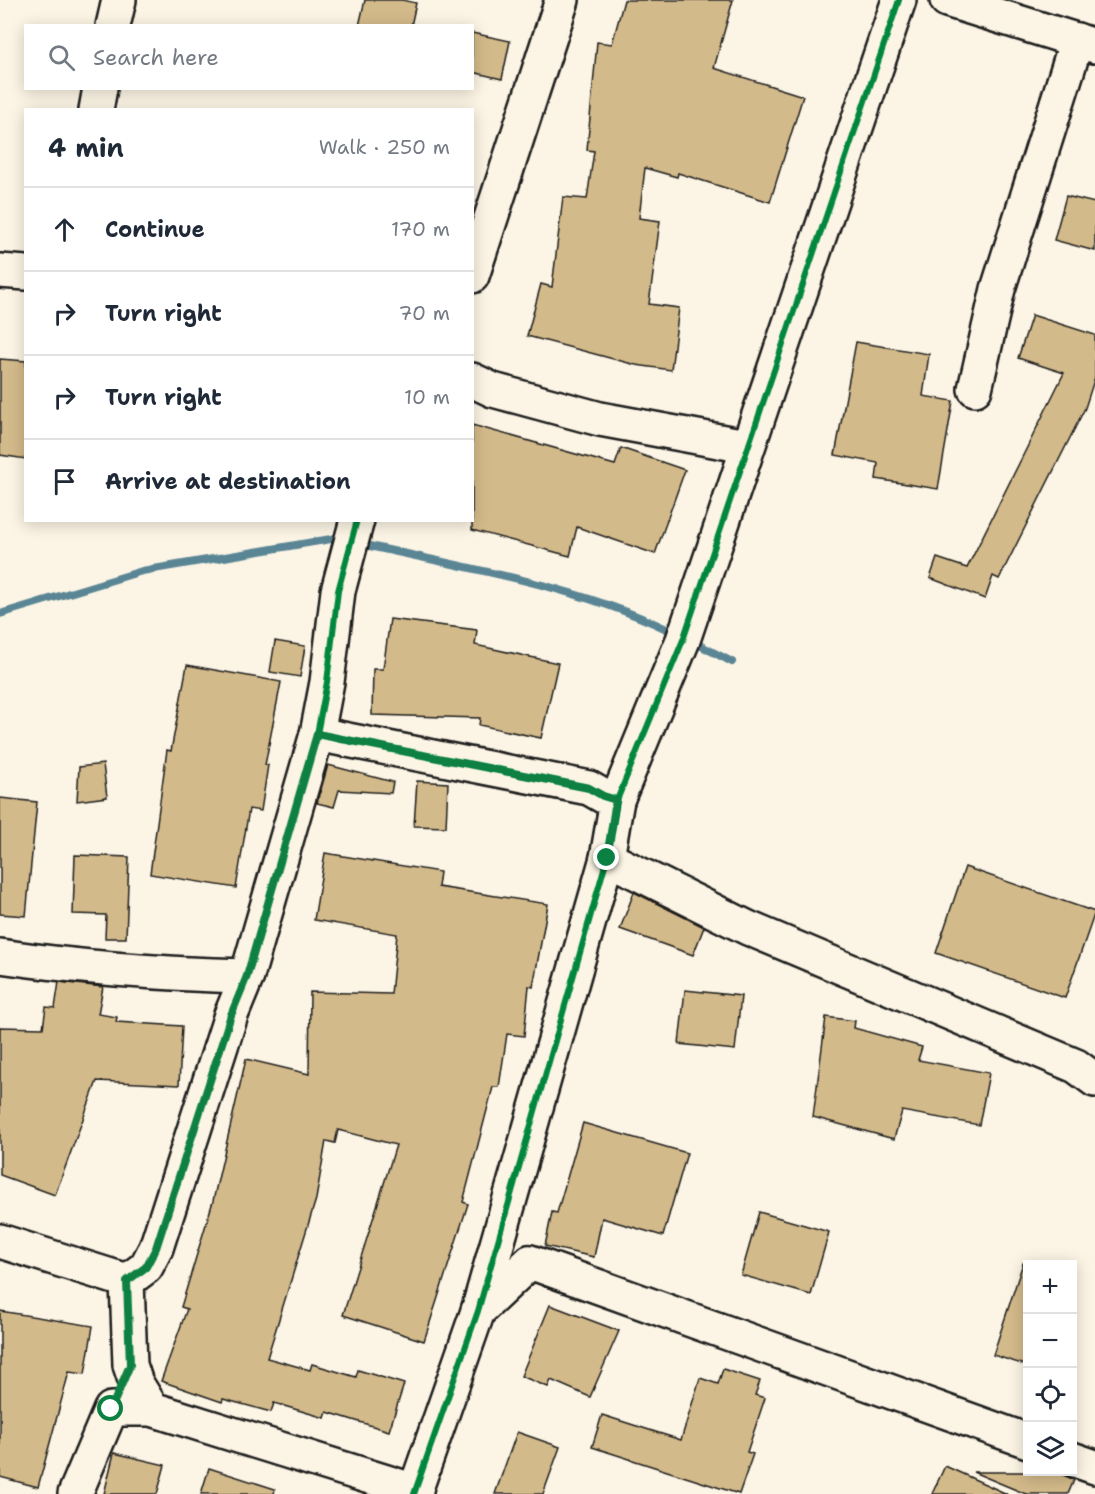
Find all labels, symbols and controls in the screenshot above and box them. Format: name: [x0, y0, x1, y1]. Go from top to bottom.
search box: [24, 24, 474, 90]
icon: search: [45, 41, 78, 74]
text: Search here: [93, 43, 219, 72]
text: 4 min: [48, 130, 124, 165]
text: Walk · 250 m: [319, 134, 450, 160]
icon: ahead: [48, 213, 81, 246]
text: Continue: [105, 215, 205, 244]
text: 170 m: [391, 216, 450, 242]
icon: right: [48, 297, 81, 330]
text: Turn right: [105, 299, 222, 328]
text: 70 m: [398, 300, 450, 326]
icon: right: [48, 381, 81, 414]
text: Turn right: [105, 383, 222, 412]
text: 10 m: [404, 384, 450, 410]
icon: arrive: [48, 465, 81, 498]
text: Arrive at destination: [105, 467, 351, 496]
route end: [593, 844, 619, 870]
map controls: [1023, 1260, 1077, 1476]
button: +: [1023, 1260, 1077, 1314]
button: −: [1023, 1314, 1077, 1368]
button: locate: [1023, 1368, 1077, 1422]
route start: [97, 1395, 123, 1421]
button: layers: [1023, 1422, 1077, 1476]

